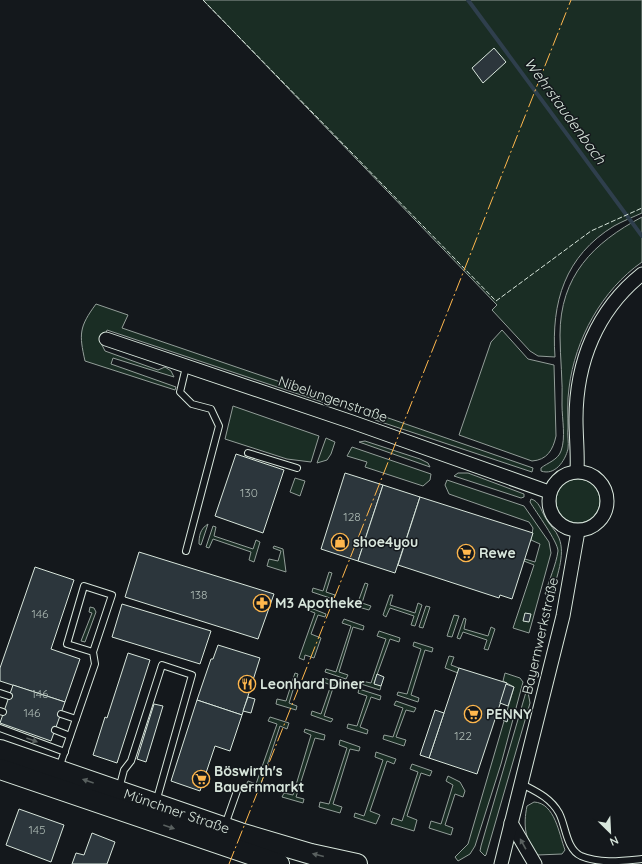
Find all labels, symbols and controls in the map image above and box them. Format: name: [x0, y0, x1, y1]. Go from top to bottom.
water label: Wehrstaudenbach: [520, 54, 611, 168]
street label: Nibelungenstraße: [276, 372, 390, 426]
house number: 130: [240, 485, 258, 500]
house number: 128: [343, 509, 361, 524]
shop icon: shoe4you: [330, 532, 350, 552]
place label: shoe4you: [353, 533, 418, 551]
supermarket icon: Rewe: [456, 543, 476, 563]
place label: Rewe: [479, 544, 516, 562]
street label: Bayernwerkstraße: [518, 576, 562, 696]
house number: 138: [190, 587, 208, 602]
pharmacy icon: M3 Apotheke: [252, 593, 272, 613]
place label: M3 Apotheke: [275, 594, 363, 612]
house number: 146: [31, 606, 49, 621]
restaurant icon: Leonhard Diner: [237, 674, 257, 694]
place label: Leonhard Diner: [260, 675, 365, 693]
house number: 146: [31, 686, 49, 701]
supermarket icon: PENNY: [463, 704, 483, 724]
house number: 146: [23, 705, 41, 720]
place label: PENNY: [486, 705, 532, 723]
house number: 122: [454, 728, 472, 743]
one-way arrow: [27, 738, 39, 744]
place label: Böswirth's Bauernmarkt: [214, 762, 304, 796]
supermarket icon: Böswirth's Bauernmarkt: [191, 769, 211, 789]
one-way arrow: [82, 777, 94, 783]
street label: Münchner Straße: [121, 784, 232, 838]
north arrow: [590, 812, 630, 852]
house number: 145: [28, 822, 46, 837]
one-way arrow: [164, 824, 176, 830]
text: N: [608, 833, 621, 849]
one-way arrow: [519, 838, 526, 850]
one-way arrow: [312, 852, 325, 858]

